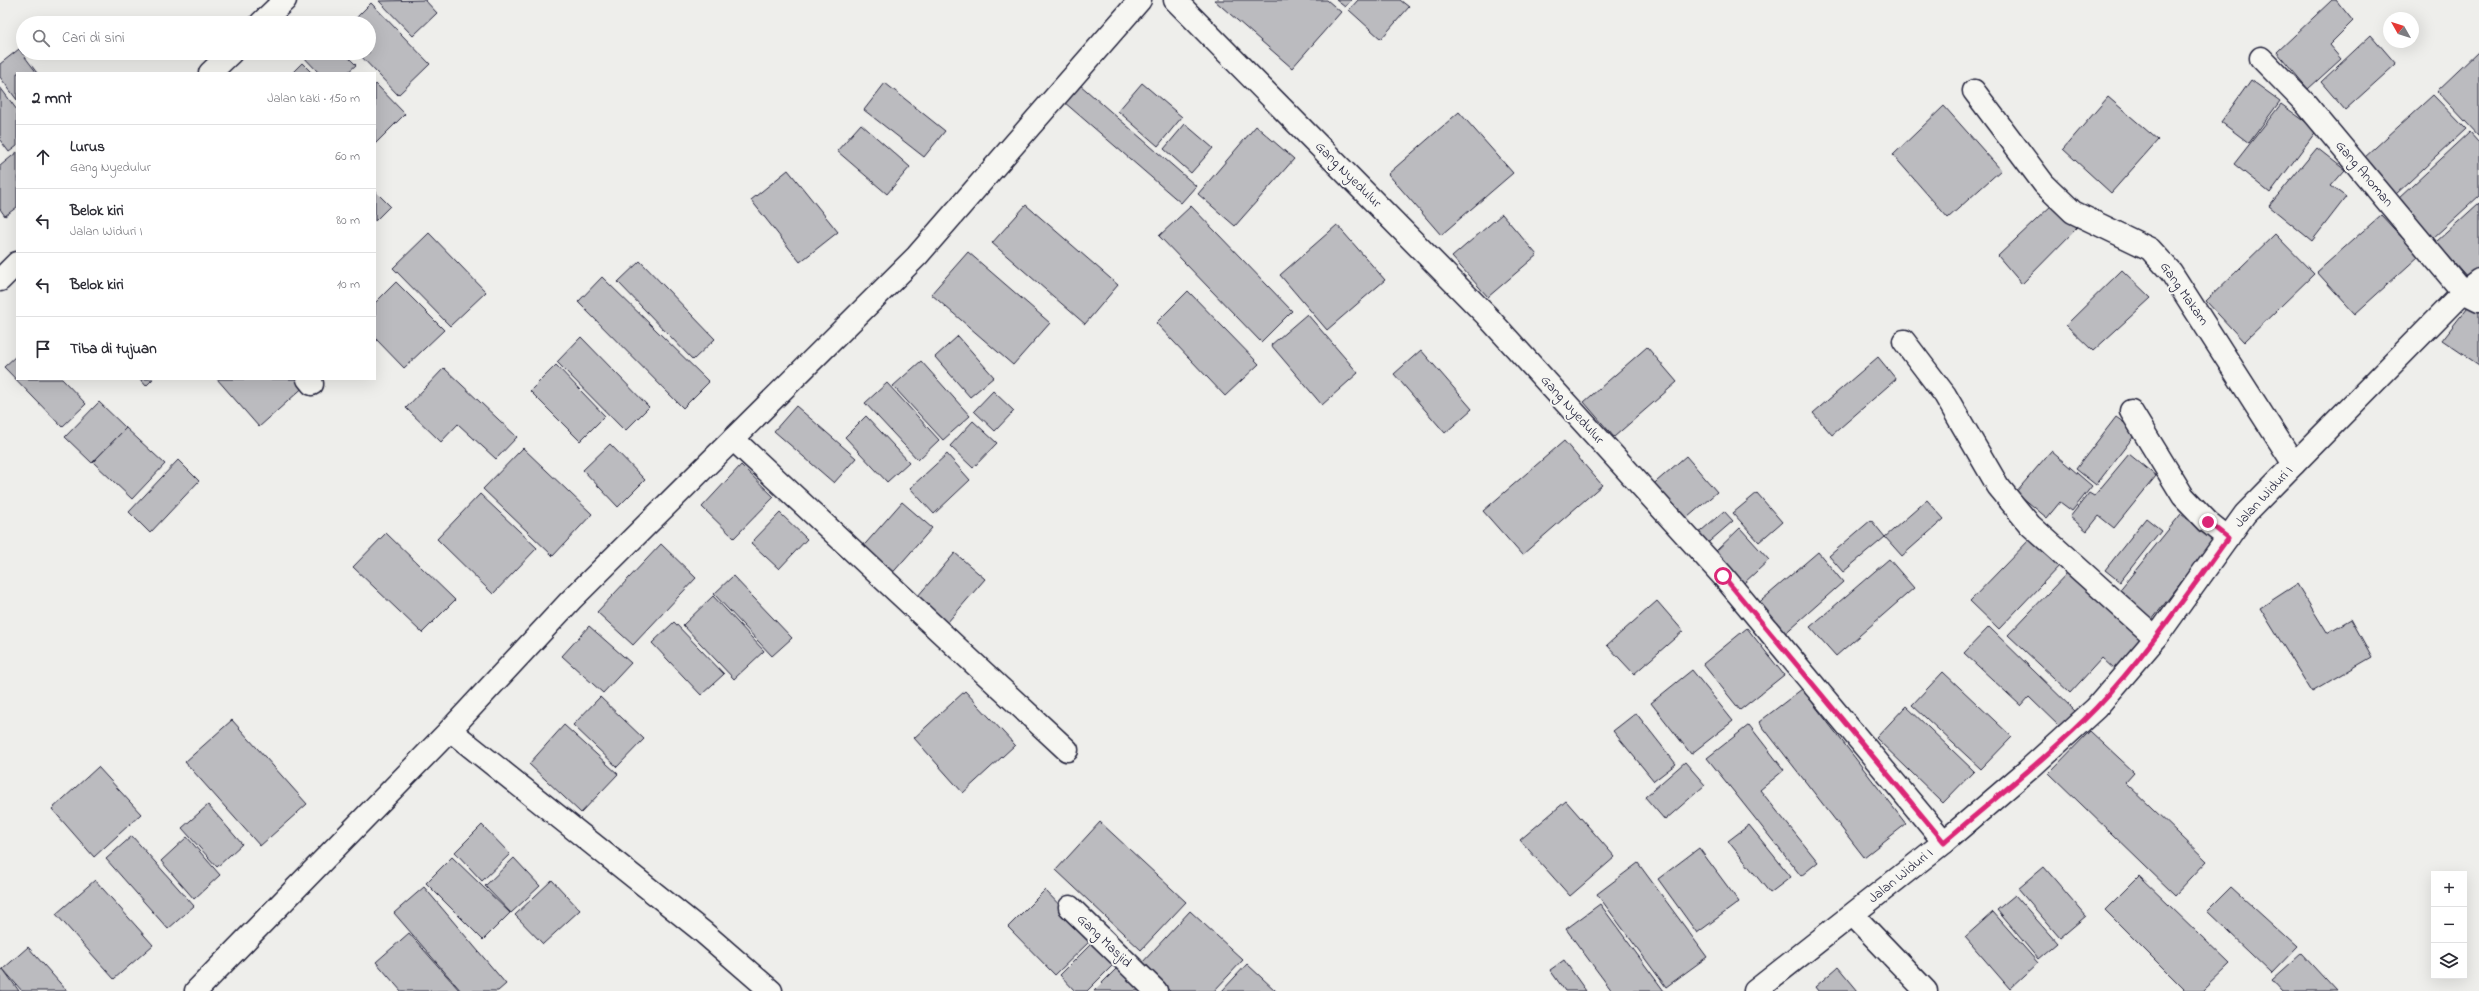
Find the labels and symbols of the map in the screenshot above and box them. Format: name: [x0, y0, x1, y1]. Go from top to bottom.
north arrow: [2383, 12, 2419, 48]
street label: Gang Anoman: [2329, 136, 2398, 213]
street label: Gang Nyedulur: [1309, 137, 1387, 214]
street label: Gang Makam: [2153, 258, 2214, 331]
street label: Gang Nyedulur: [1534, 371, 1609, 451]
street label: Jalan Widuri I: [2230, 461, 2298, 533]
route end: [2199, 513, 2217, 531]
route start: [1714, 567, 1732, 585]
street label: Jalan Widuri I: [1864, 843, 1938, 909]
street label: Gang Masjid: [1071, 909, 1136, 973]

